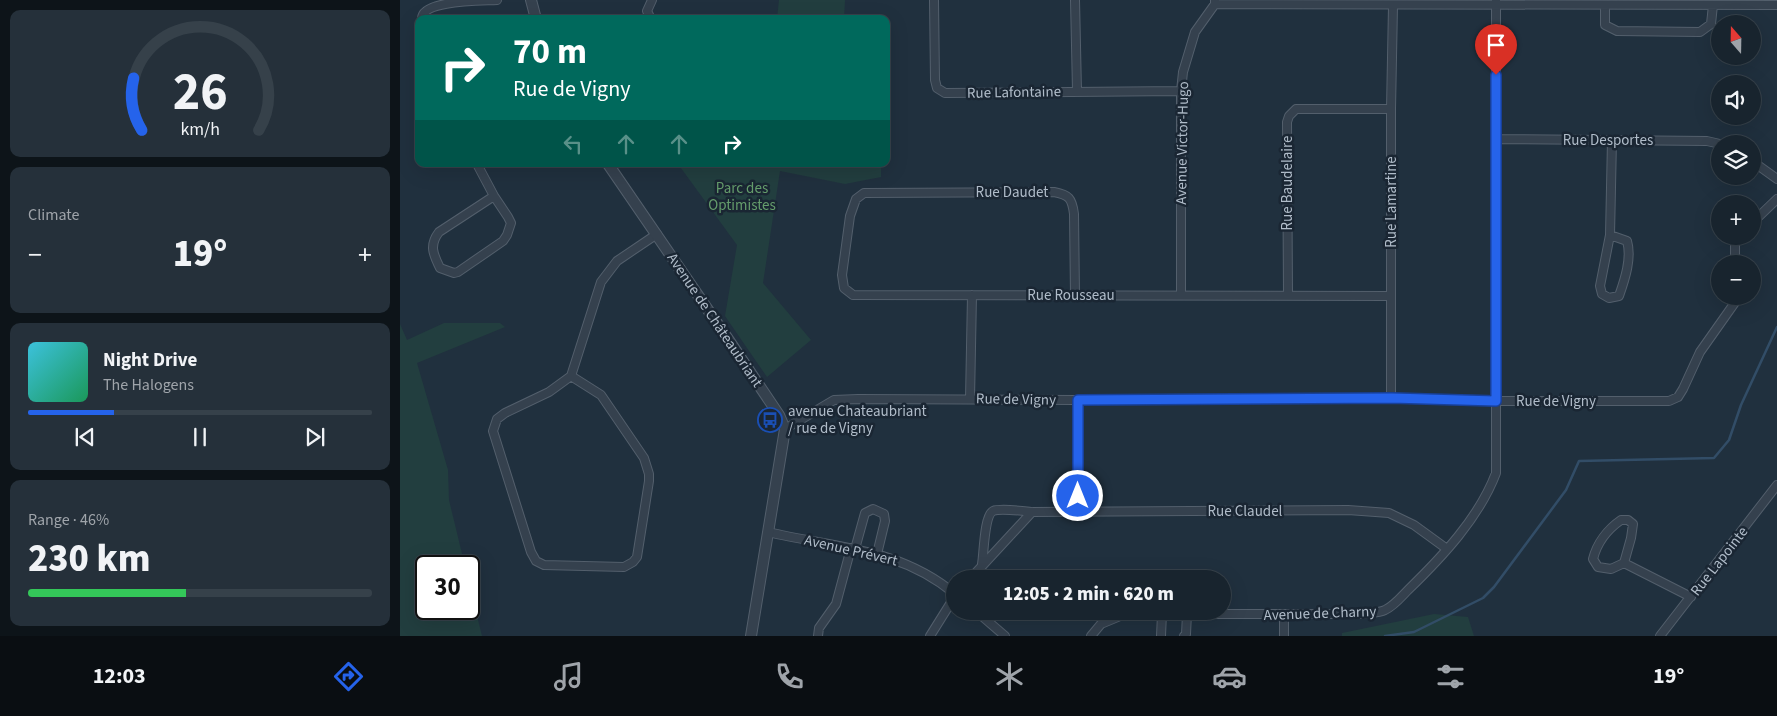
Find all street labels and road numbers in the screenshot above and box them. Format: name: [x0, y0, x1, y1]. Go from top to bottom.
street label: Rue Lafontaine: [967, 81, 1061, 104]
street label: Avenue Victor-Hugo: [1171, 81, 1194, 205]
street label: Rue Desportes: [1563, 130, 1653, 151]
street label: Rue Baudelaire: [1277, 135, 1298, 231]
street label: Rue Lamartine: [1381, 156, 1402, 248]
street label: Rue Daudet: [976, 182, 1048, 203]
street label: Avenue de Châteaubriant: [662, 249, 767, 392]
street label: Rue Rousseau: [1027, 285, 1115, 306]
street label: Rue de Vigny: [976, 388, 1056, 411]
street label: Rue de Vigny: [1516, 391, 1596, 412]
street label: Rue Claudel: [1208, 501, 1283, 522]
street label: Rue Lapointe: [1686, 522, 1753, 600]
street label: Avenue Prévert: [802, 530, 900, 571]
street label: Avenue de Charny: [1263, 601, 1377, 626]

